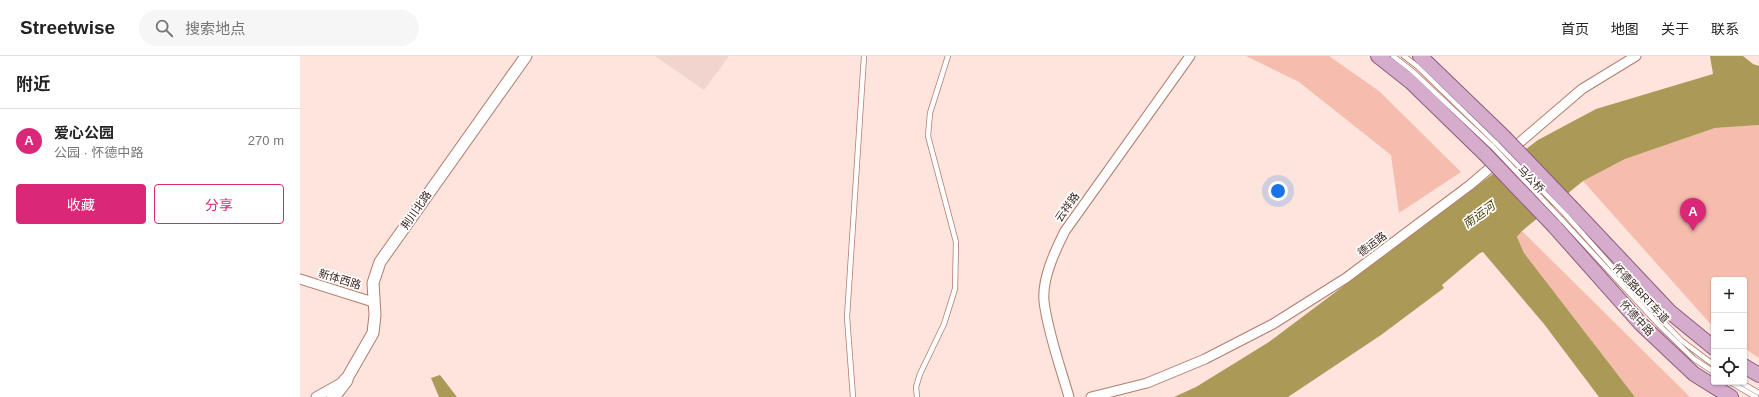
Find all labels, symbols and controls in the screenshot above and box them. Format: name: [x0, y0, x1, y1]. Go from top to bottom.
search box: [139, 10, 419, 46]
text: Streetwise: [20, 17, 115, 38]
icon: search: [153, 17, 175, 39]
text: 搜索地点: [185, 20, 245, 37]
text: 首页: [1561, 21, 1589, 37]
text: 地图: [1611, 21, 1639, 37]
text: 关于: [1661, 21, 1689, 37]
text: 联系: [1711, 21, 1739, 37]
text: 附近: [16, 75, 50, 94]
text: 爱心公园: [54, 124, 114, 141]
text: A: [24, 133, 34, 148]
text: 270 m: [248, 133, 284, 148]
text: 公园 · 怀德中路: [54, 145, 144, 160]
street label: 马公桥: [1515, 163, 1547, 195]
your location: [1268, 181, 1288, 201]
button: 收藏: [16, 184, 146, 224]
button: 分享: [154, 184, 284, 224]
street label: 荆川北路: [398, 189, 434, 231]
street label: 云祥路: [1053, 190, 1081, 224]
water label: 南运河: [1460, 198, 1499, 231]
pin: A: [1680, 198, 1706, 231]
street label: 德运路: [1355, 229, 1389, 259]
street label: 怀德路BRT车道: [1610, 261, 1672, 325]
street label: 新体西路: [317, 267, 363, 291]
map controls: [1711, 277, 1747, 385]
button: +: [1711, 277, 1747, 313]
street label: 怀德中路: [1618, 298, 1656, 338]
button: −: [1711, 313, 1747, 349]
button: locate: [1711, 349, 1747, 385]

